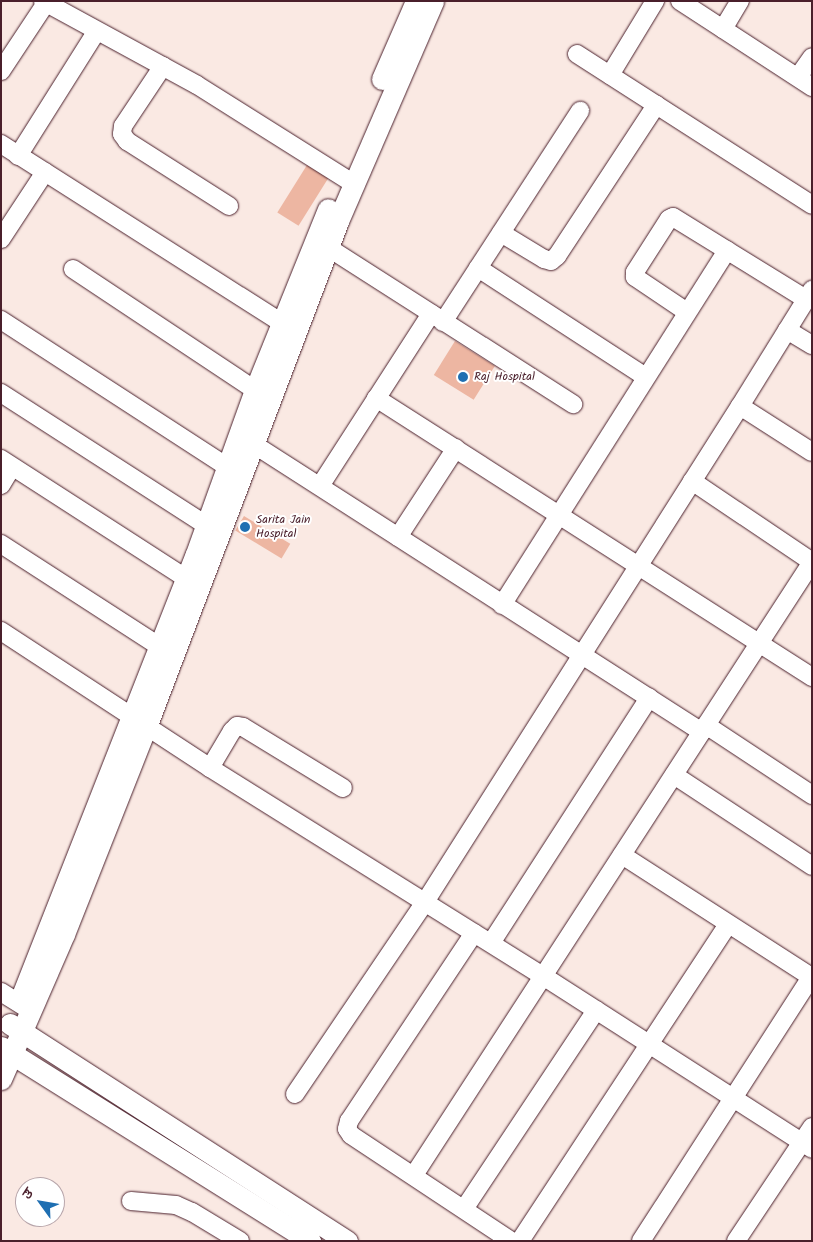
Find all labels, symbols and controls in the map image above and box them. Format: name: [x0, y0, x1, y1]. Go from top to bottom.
marker: Raj Hospital: [456, 370, 470, 384]
place label: Raj Hospital: [474, 370, 535, 384]
place label: Sarita Jain Hospital: [256, 513, 310, 541]
marker: Sarita Jain Hospital: [238, 520, 252, 534]
north arrow: [15, 1177, 65, 1227]
text: उ: [16, 1185, 40, 1204]

